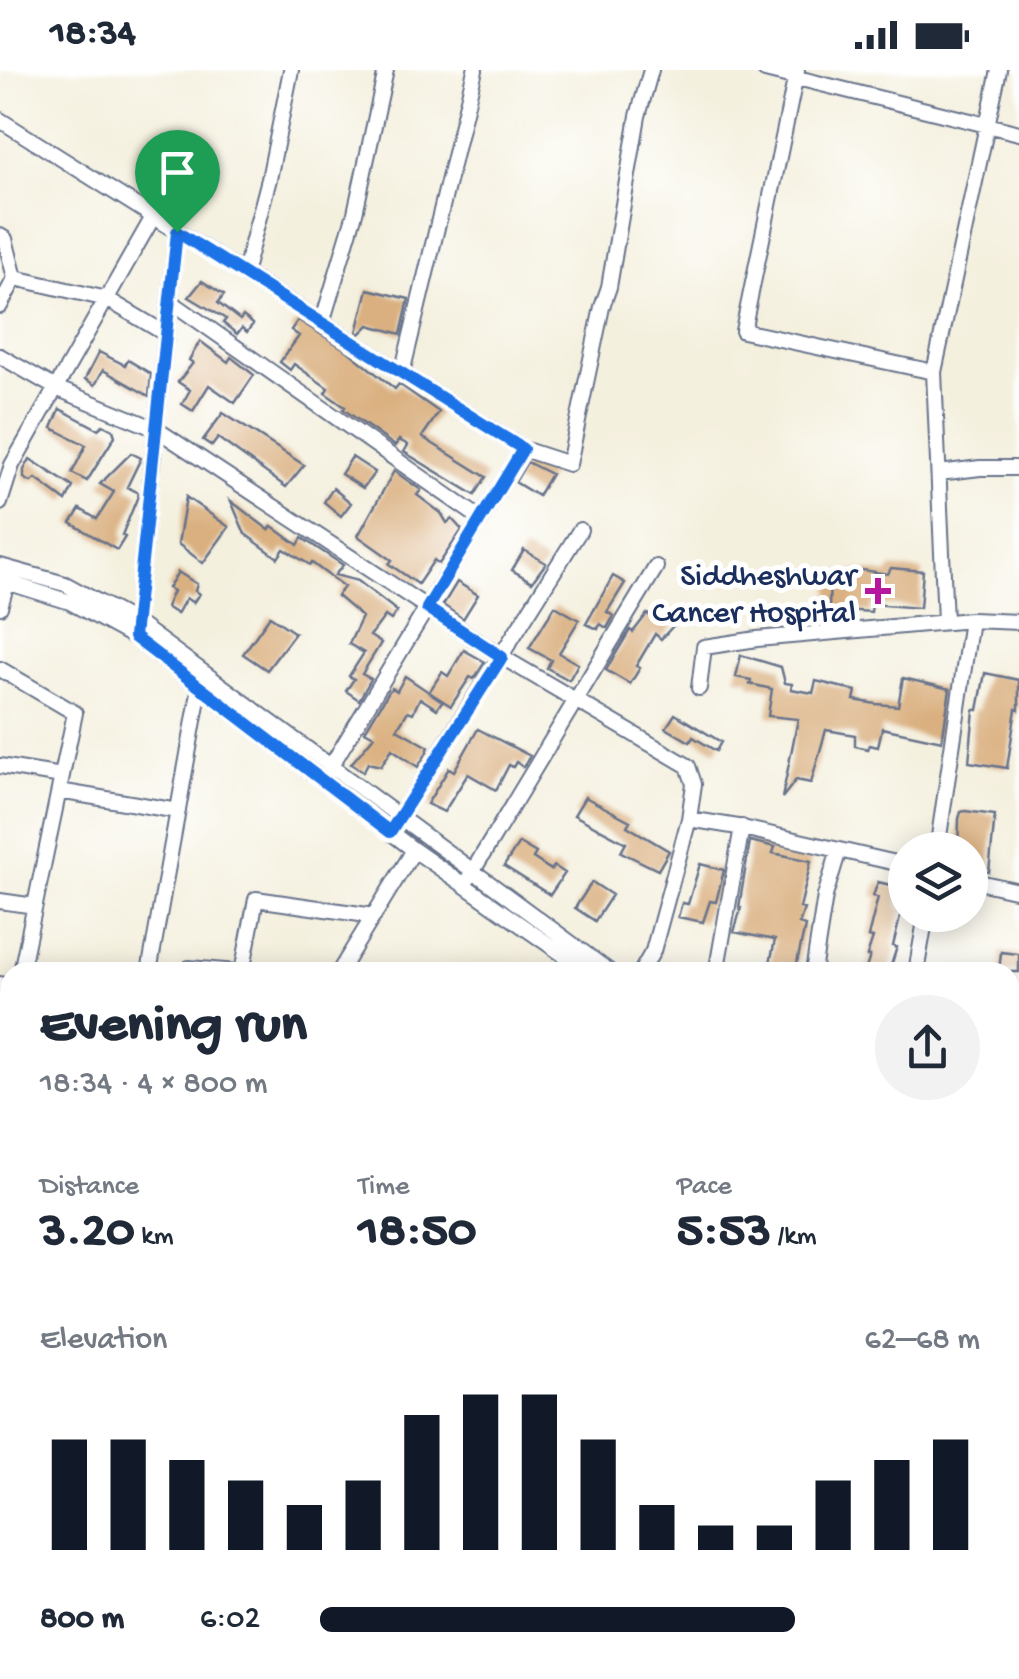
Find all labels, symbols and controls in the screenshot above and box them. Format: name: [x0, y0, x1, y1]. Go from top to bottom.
text: 18:34: [50, 13, 136, 57]
pin: [135, 130, 220, 233]
icon: arrive: [150, 145, 205, 200]
place label: Siddheshwar Cancer Hospital: [652, 559, 859, 634]
marker: Siddheshwar Cancer Hospital: [865, 578, 891, 604]
map controls: [888, 832, 988, 932]
button: layers: [888, 832, 988, 932]
button: share: [875, 995, 980, 1100]
text: Evening run: [40, 996, 307, 1060]
text: 18:34 · 4 × 800 m: [40, 1066, 267, 1104]
text: Distance: [40, 1171, 139, 1204]
text: Time: [358, 1171, 410, 1204]
text: Pace: [677, 1171, 732, 1204]
text: 3.20: [40, 1204, 135, 1263]
text: 18:50: [358, 1204, 476, 1263]
text: 5:53: [677, 1204, 771, 1263]
text: km: [135, 1221, 174, 1254]
text: /km: [771, 1221, 817, 1254]
text: Elevation: [40, 1322, 167, 1360]
text: 62–68 m: [864, 1322, 980, 1360]
text: 800 m: [40, 1601, 124, 1639]
text: 6:02: [200, 1601, 260, 1639]

